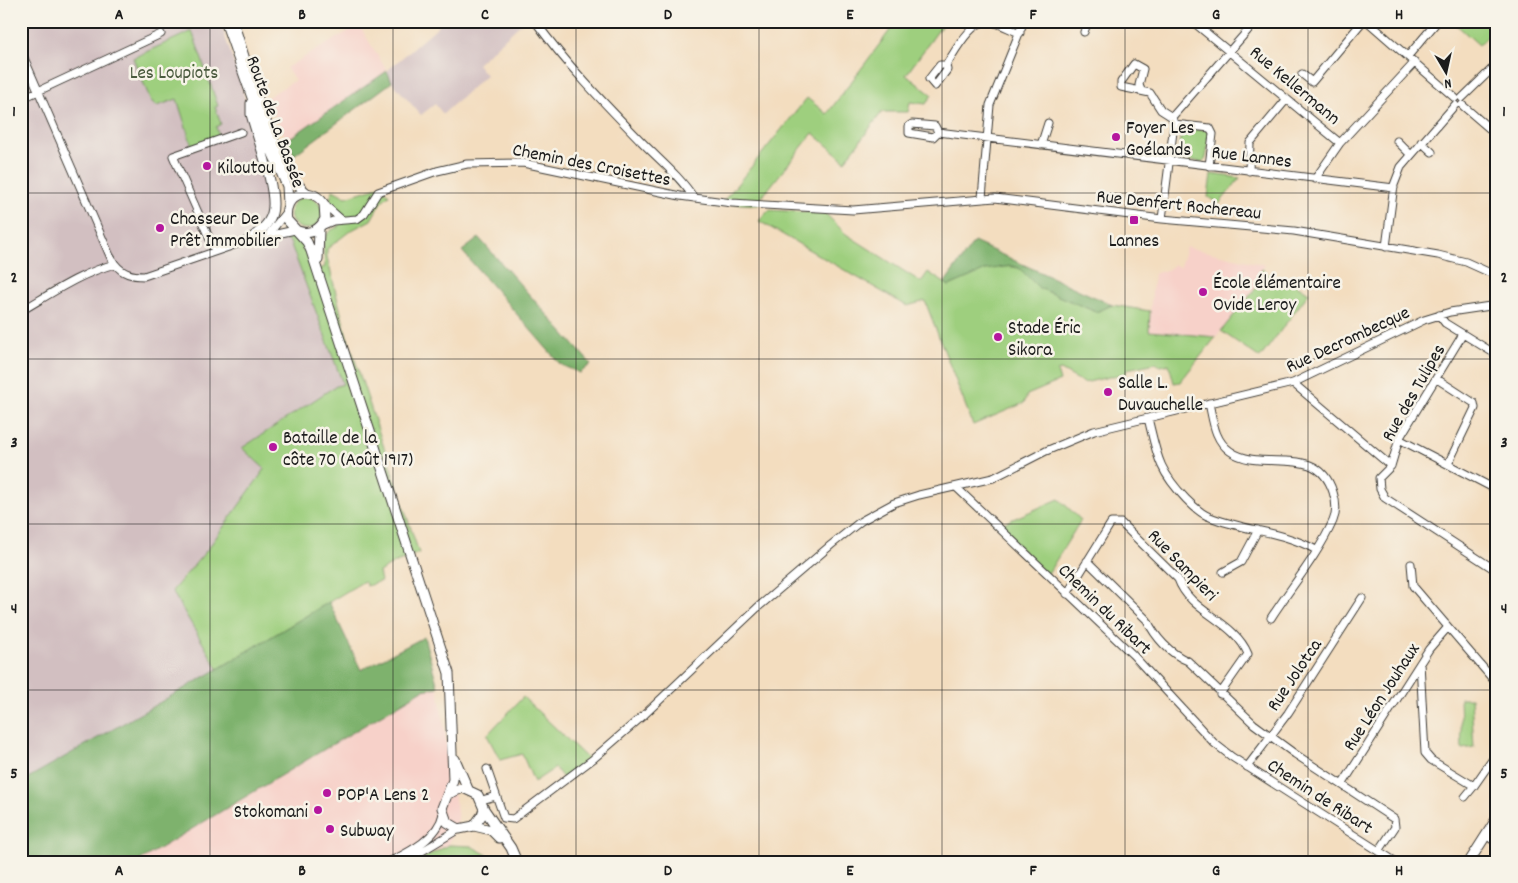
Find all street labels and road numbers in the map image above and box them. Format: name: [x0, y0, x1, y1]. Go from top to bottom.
street label: Rue Kellermann: [1242, 41, 1345, 133]
street label: Route de La Bassée: [237, 52, 310, 192]
street label: Chemin des Croisettes: [510, 138, 673, 195]
street label: Rue Lannes: [1210, 140, 1293, 177]
street label: Rue Denfert Rochereau: [1095, 184, 1262, 229]
street label: Rue Decrombecque: [1282, 301, 1415, 382]
street label: Rue des Tulipes: [1376, 340, 1454, 448]
street label: Rue Sampieri: [1140, 524, 1223, 609]
street label: Chemin du Ribart: [1050, 559, 1157, 662]
street label: Rue Jolotca: [1262, 633, 1331, 718]
street label: Rue Léon Jouhaux: [1338, 639, 1428, 757]
street label: Chemin de Ribart: [1261, 753, 1377, 842]

